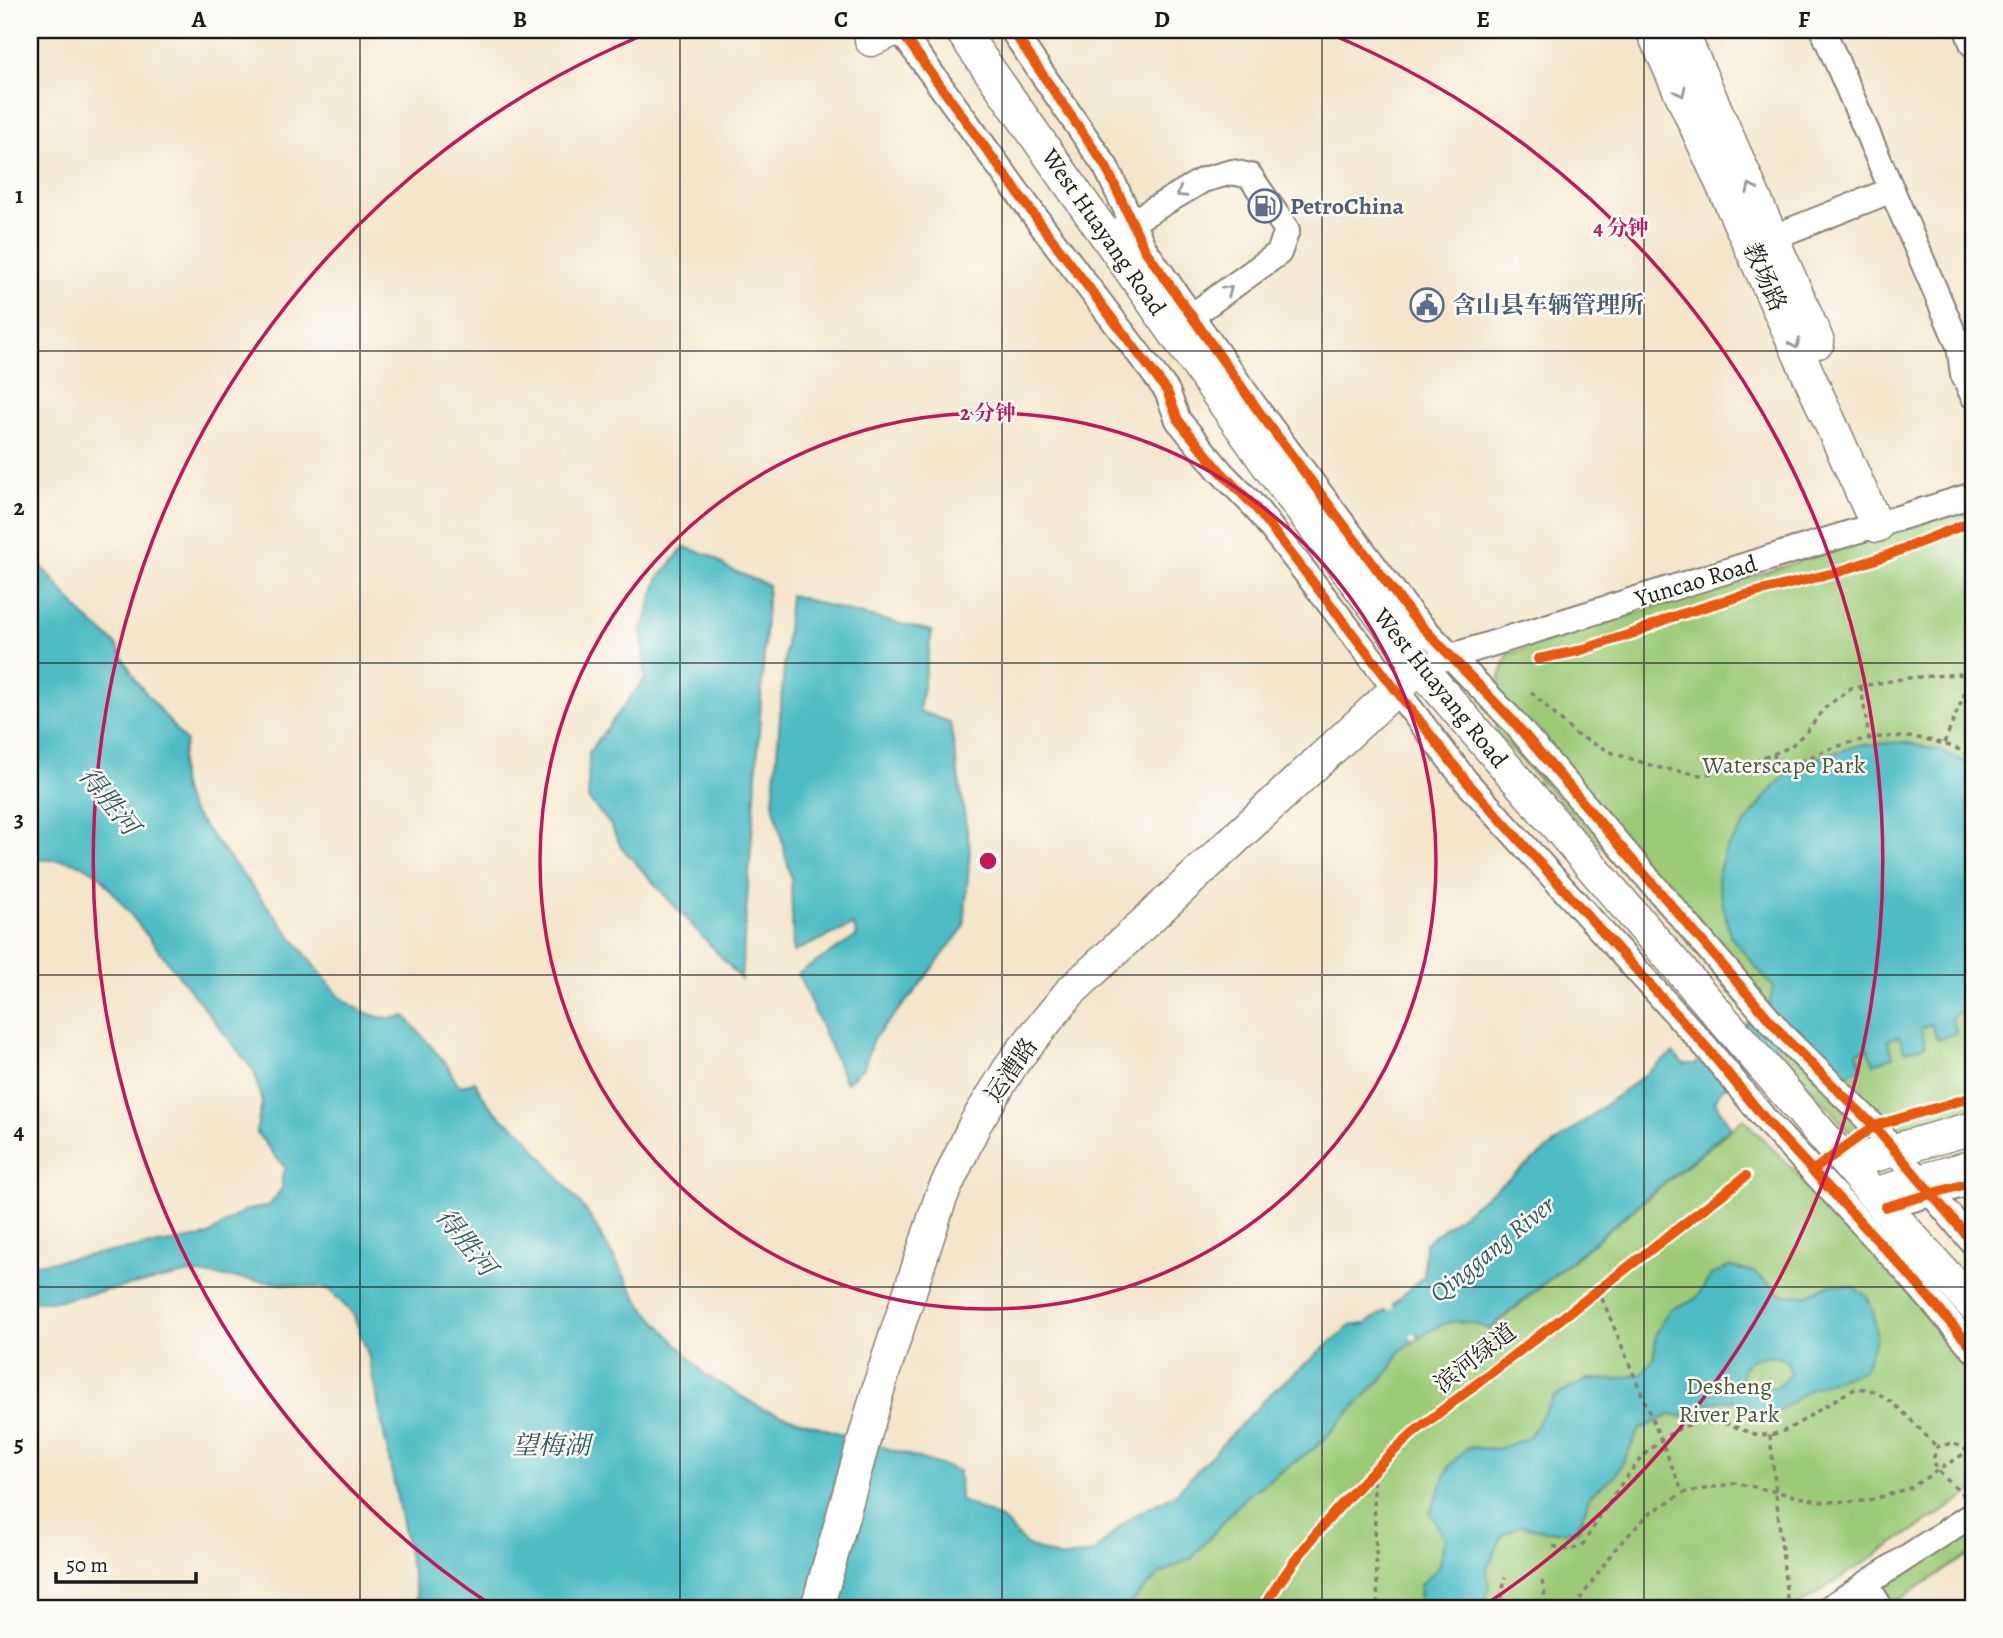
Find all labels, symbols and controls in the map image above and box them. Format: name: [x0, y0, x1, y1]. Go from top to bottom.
text: A: [191, 4, 207, 35]
text: B: [513, 4, 527, 35]
text: C: [834, 4, 848, 35]
text: D: [1154, 4, 1170, 35]
text: E: [1476, 4, 1490, 35]
text: F: [1798, 4, 1811, 35]
one-way arrow: [1673, 85, 1687, 97]
street label: West Huayang Road: [1034, 141, 1174, 322]
text: 1: [15, 180, 23, 211]
one-way arrow: [1745, 183, 1759, 195]
one-way arrow: [1176, 185, 1189, 198]
fuel station icon: PetroChina: [1246, 187, 1284, 225]
place label: PetroChina: [1290, 190, 1404, 222]
text: 4 分钟: [1593, 214, 1649, 242]
street label: 教场路: [1736, 238, 1794, 316]
one-way arrow: [1220, 286, 1233, 298]
public building icon: 含山县车辆管理所: [1408, 286, 1446, 324]
place label: 含山县车辆管理所: [1452, 289, 1644, 321]
one-way arrow: [1787, 336, 1801, 349]
text: 2 分钟: [960, 399, 1016, 427]
text: 2: [13, 492, 25, 523]
street label: Yuncao Road: [1630, 547, 1761, 615]
street label: West Huayang Road: [1366, 601, 1515, 775]
park label: Waterscape Park: [1701, 749, 1866, 781]
water label: 得胜河: [71, 760, 150, 845]
text: 3: [14, 804, 24, 835]
centre of rings: [976, 849, 1000, 873]
street label: 运漕路: [977, 1031, 1045, 1109]
text: 4: [14, 1116, 25, 1147]
water label: Qinggang River: [1422, 1187, 1563, 1310]
water label: 得胜河: [428, 1201, 507, 1286]
street label: 滨河绿道: [1427, 1316, 1523, 1400]
park label: Desheng River Park: [1678, 1370, 1780, 1430]
text: 5: [14, 1428, 24, 1459]
water label: 望梅湖: [512, 1428, 594, 1463]
scale bar: [56, 1540, 196, 1584]
text: 50 m: [66, 1551, 108, 1579]

